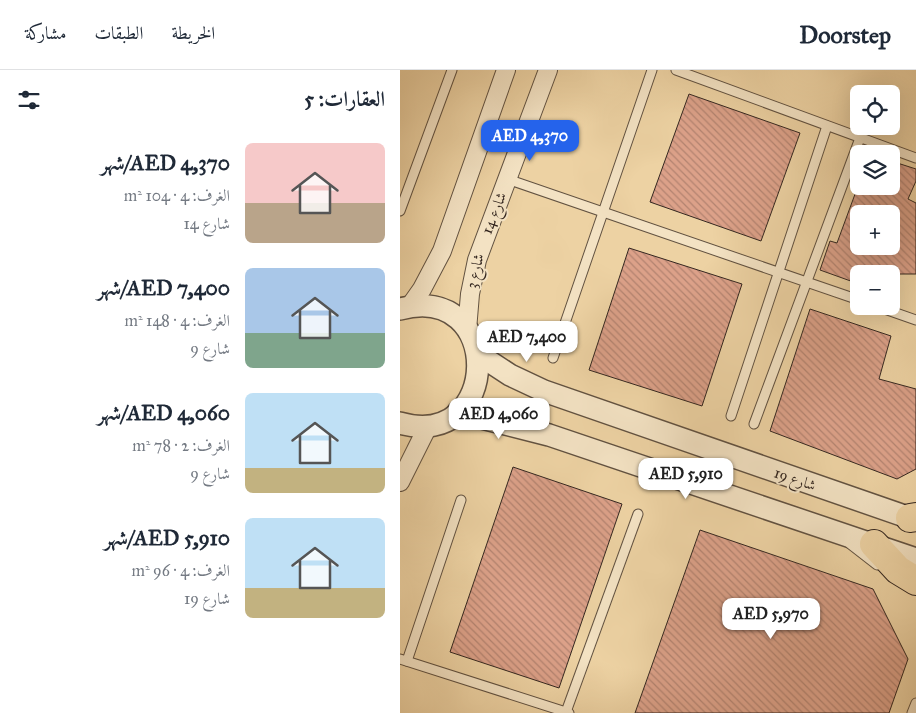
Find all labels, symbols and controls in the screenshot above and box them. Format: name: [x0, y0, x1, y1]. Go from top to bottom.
text: Doorstep: [799, 20, 891, 50]
text: مشاركة: [25, 22, 66, 44]
text: الطبقات: [94, 22, 143, 44]
text: الخريطة: [171, 22, 215, 44]
map controls: [850, 85, 900, 315]
button: locate: [850, 85, 900, 135]
icon: filters: [15, 86, 43, 114]
text: العقارات: 5: [304, 86, 385, 112]
pin: AED 4,370: [473, 119, 587, 162]
text: AED 4,370: [492, 126, 568, 145]
button: layers: [850, 145, 900, 195]
text: AED 4,370/شهر: [101, 150, 230, 176]
icon: home: [285, 163, 345, 223]
text: الغرف: 4 · 104 m²: [124, 186, 230, 205]
street label: شارع 14: [478, 189, 514, 238]
button: +: [850, 205, 900, 255]
text: شارع 14: [184, 214, 230, 233]
street label: شارع 3: [462, 252, 492, 291]
button: −: [850, 265, 900, 315]
text: AED 7,400/شهر: [97, 275, 230, 301]
icon: home: [285, 288, 345, 348]
text: الغرف: 4 · 148 m²: [125, 311, 230, 330]
pin: AED 7,400: [470, 320, 584, 363]
text: AED 7,400: [488, 327, 566, 346]
text: شارع 9: [190, 339, 230, 358]
pin: AED 4,060: [442, 398, 556, 440]
text: AED 4,060/شهر: [97, 400, 230, 426]
text: AED 4,060: [460, 404, 538, 423]
icon: home: [285, 413, 345, 473]
text: الغرف: 2 · 78 m²: [132, 436, 230, 455]
pin: AED 5,910: [629, 458, 743, 500]
street label: شارع 19: [770, 463, 818, 498]
text: شارع 9: [190, 464, 230, 483]
text: AED 5,910: [649, 464, 723, 483]
text: AED 5,910/شهر: [104, 525, 230, 551]
icon: home: [285, 538, 345, 598]
text: الغرف: 4 · 96 m²: [132, 561, 230, 580]
text: شارع 19: [184, 589, 230, 608]
pin: AED 5,970: [714, 598, 828, 640]
text: AED 5,970: [733, 604, 809, 623]

